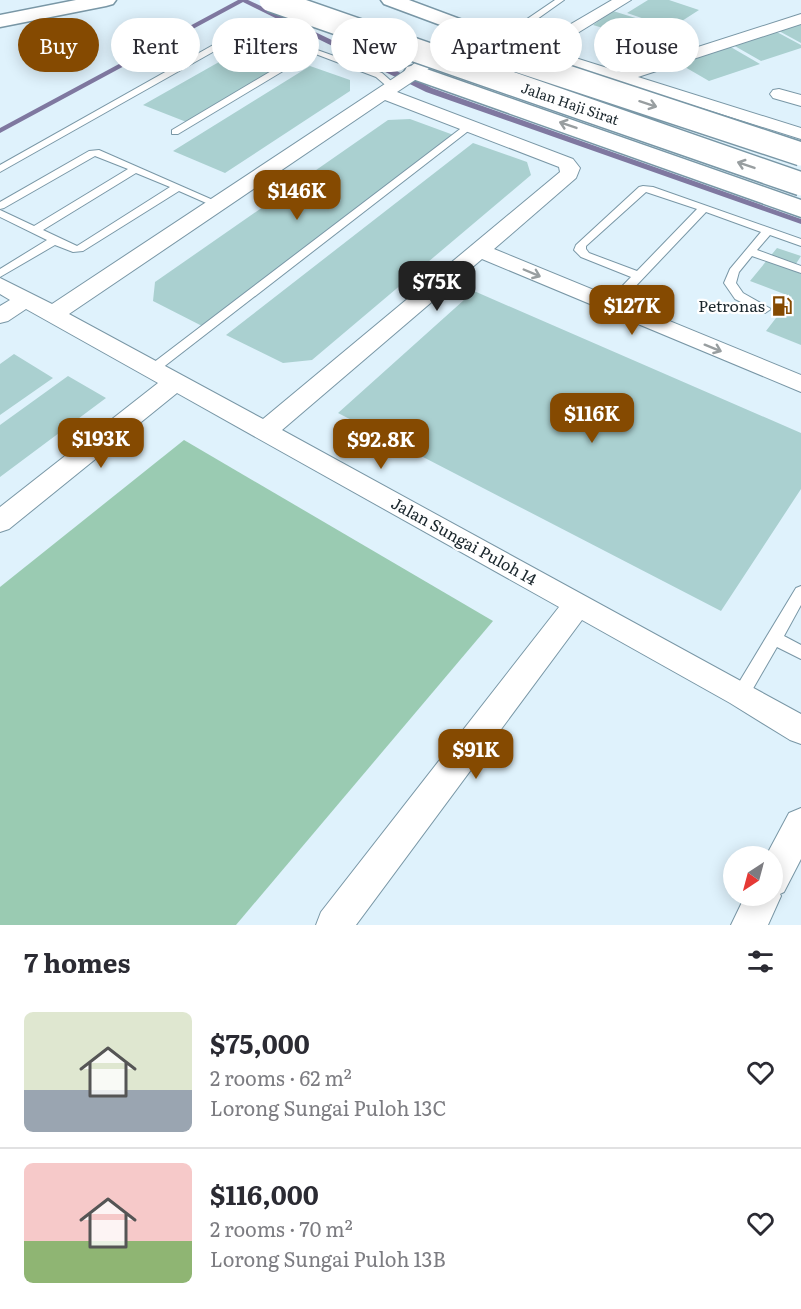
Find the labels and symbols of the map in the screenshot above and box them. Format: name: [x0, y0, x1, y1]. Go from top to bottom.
street label: Jalan Haji Sirat: [519, 77, 622, 129]
one-way arrow: [638, 99, 657, 110]
one-way arrow: [559, 119, 578, 130]
one-way arrow: [737, 158, 756, 169]
pin: $146K: [255, 170, 339, 221]
pin: $75K: [401, 261, 473, 312]
one-way arrow: [523, 268, 541, 279]
pin: $127K: [590, 285, 674, 336]
place label: Petronas: [698, 293, 765, 317]
fuel station icon: Petronas: [770, 294, 794, 318]
one-way arrow: [703, 343, 721, 354]
pin: $116K: [550, 393, 634, 444]
pin: $193K: [59, 418, 143, 469]
pin: $92.8K: [332, 419, 430, 470]
street label: Jalan Sungai Puloh 14: [387, 490, 542, 590]
pin: $91K: [440, 729, 512, 780]
north arrow: [723, 846, 783, 906]

